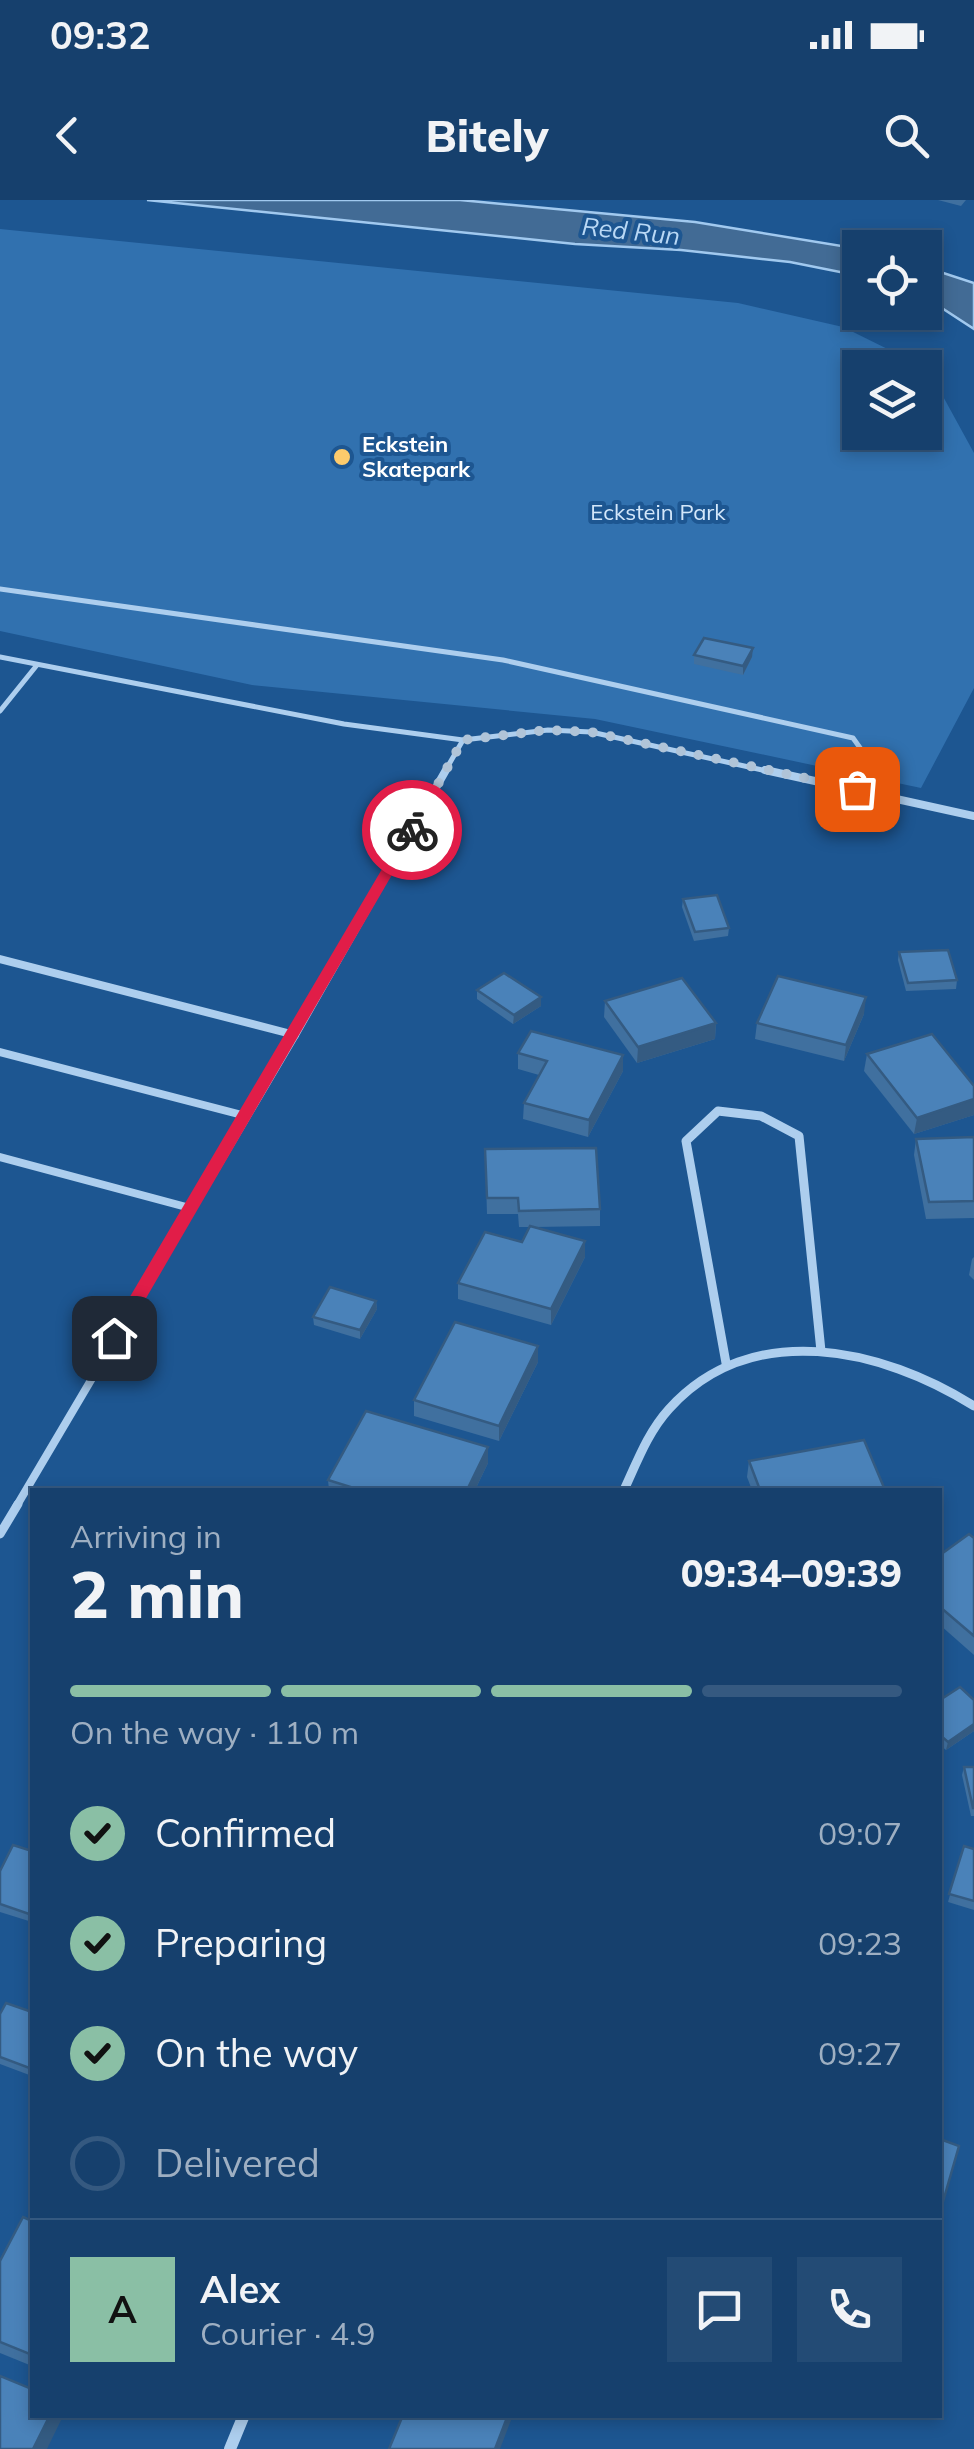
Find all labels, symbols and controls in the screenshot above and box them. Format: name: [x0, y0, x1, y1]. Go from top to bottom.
text: 09:32: [50, 11, 151, 59]
text: Bitely: [425, 107, 549, 163]
icon: back: [40, 108, 95, 163]
icon: search: [879, 108, 934, 163]
water label: Red Run: [580, 210, 682, 251]
map controls: [842, 230, 942, 450]
button: locate: [842, 230, 942, 330]
button: layers: [842, 350, 942, 450]
place label: Eckstein Skatepark: [362, 430, 471, 483]
marker: Eckstein Skatepark: [331, 446, 353, 468]
park label: Eckstein Park: [590, 498, 726, 526]
pin: [815, 747, 900, 832]
icon: bag: [830, 762, 885, 817]
courier: [362, 780, 462, 880]
icon: bike: [385, 803, 440, 858]
pin: [72, 1296, 157, 1381]
icon: home: [87, 1311, 142, 1366]
text: Arriving in: [70, 1516, 222, 1556]
text: 09:34–09:39: [681, 1549, 902, 1597]
text: 2 min: [70, 1553, 244, 1634]
text: On the way · 110 m: [70, 1712, 359, 1752]
icon: check: [70, 1806, 125, 1861]
text: Confirmed: [155, 1809, 336, 1857]
text: 09:07: [818, 1813, 902, 1853]
icon: check: [70, 1916, 125, 1971]
text: Preparing: [155, 1919, 327, 1967]
text: 09:23: [818, 1923, 902, 1963]
icon: check: [70, 2026, 125, 2081]
text: On the way: [155, 2029, 358, 2077]
text: 09:27: [818, 2033, 902, 2073]
text: Delivered: [155, 2139, 320, 2187]
button: chat: [667, 2257, 772, 2362]
button: phone: [797, 2257, 902, 2362]
text: Alex: [200, 2265, 280, 2313]
text: A: [108, 2285, 137, 2333]
text: Courier · 4.9: [200, 2313, 376, 2353]

